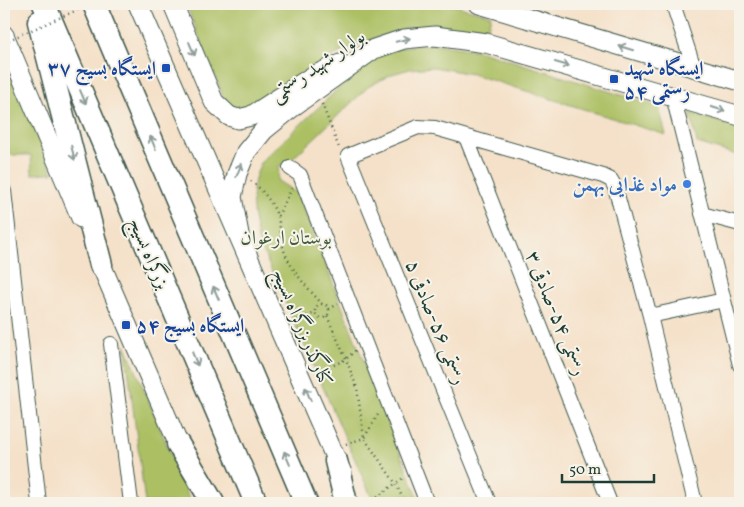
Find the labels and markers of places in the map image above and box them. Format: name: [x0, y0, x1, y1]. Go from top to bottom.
place label: ایستگاه بسیج ۳۷: [48, 55, 156, 86]
place label: ایستگاه شهید رستمی ۵۴: [624, 55, 704, 107]
marker: ایستگاه بسیج ۳۷: [160, 62, 172, 74]
marker: ایستگاه شهید رستمی ۵۴: [608, 73, 620, 85]
place label: مواد غذایی بهمن: [573, 172, 677, 200]
marker: مواد غذایی بهمن: [681, 178, 693, 190]
place label: ایستگاه بسیج ۵۴: [136, 312, 244, 343]
marker: ایستگاه بسیج ۵۴: [120, 319, 132, 331]

